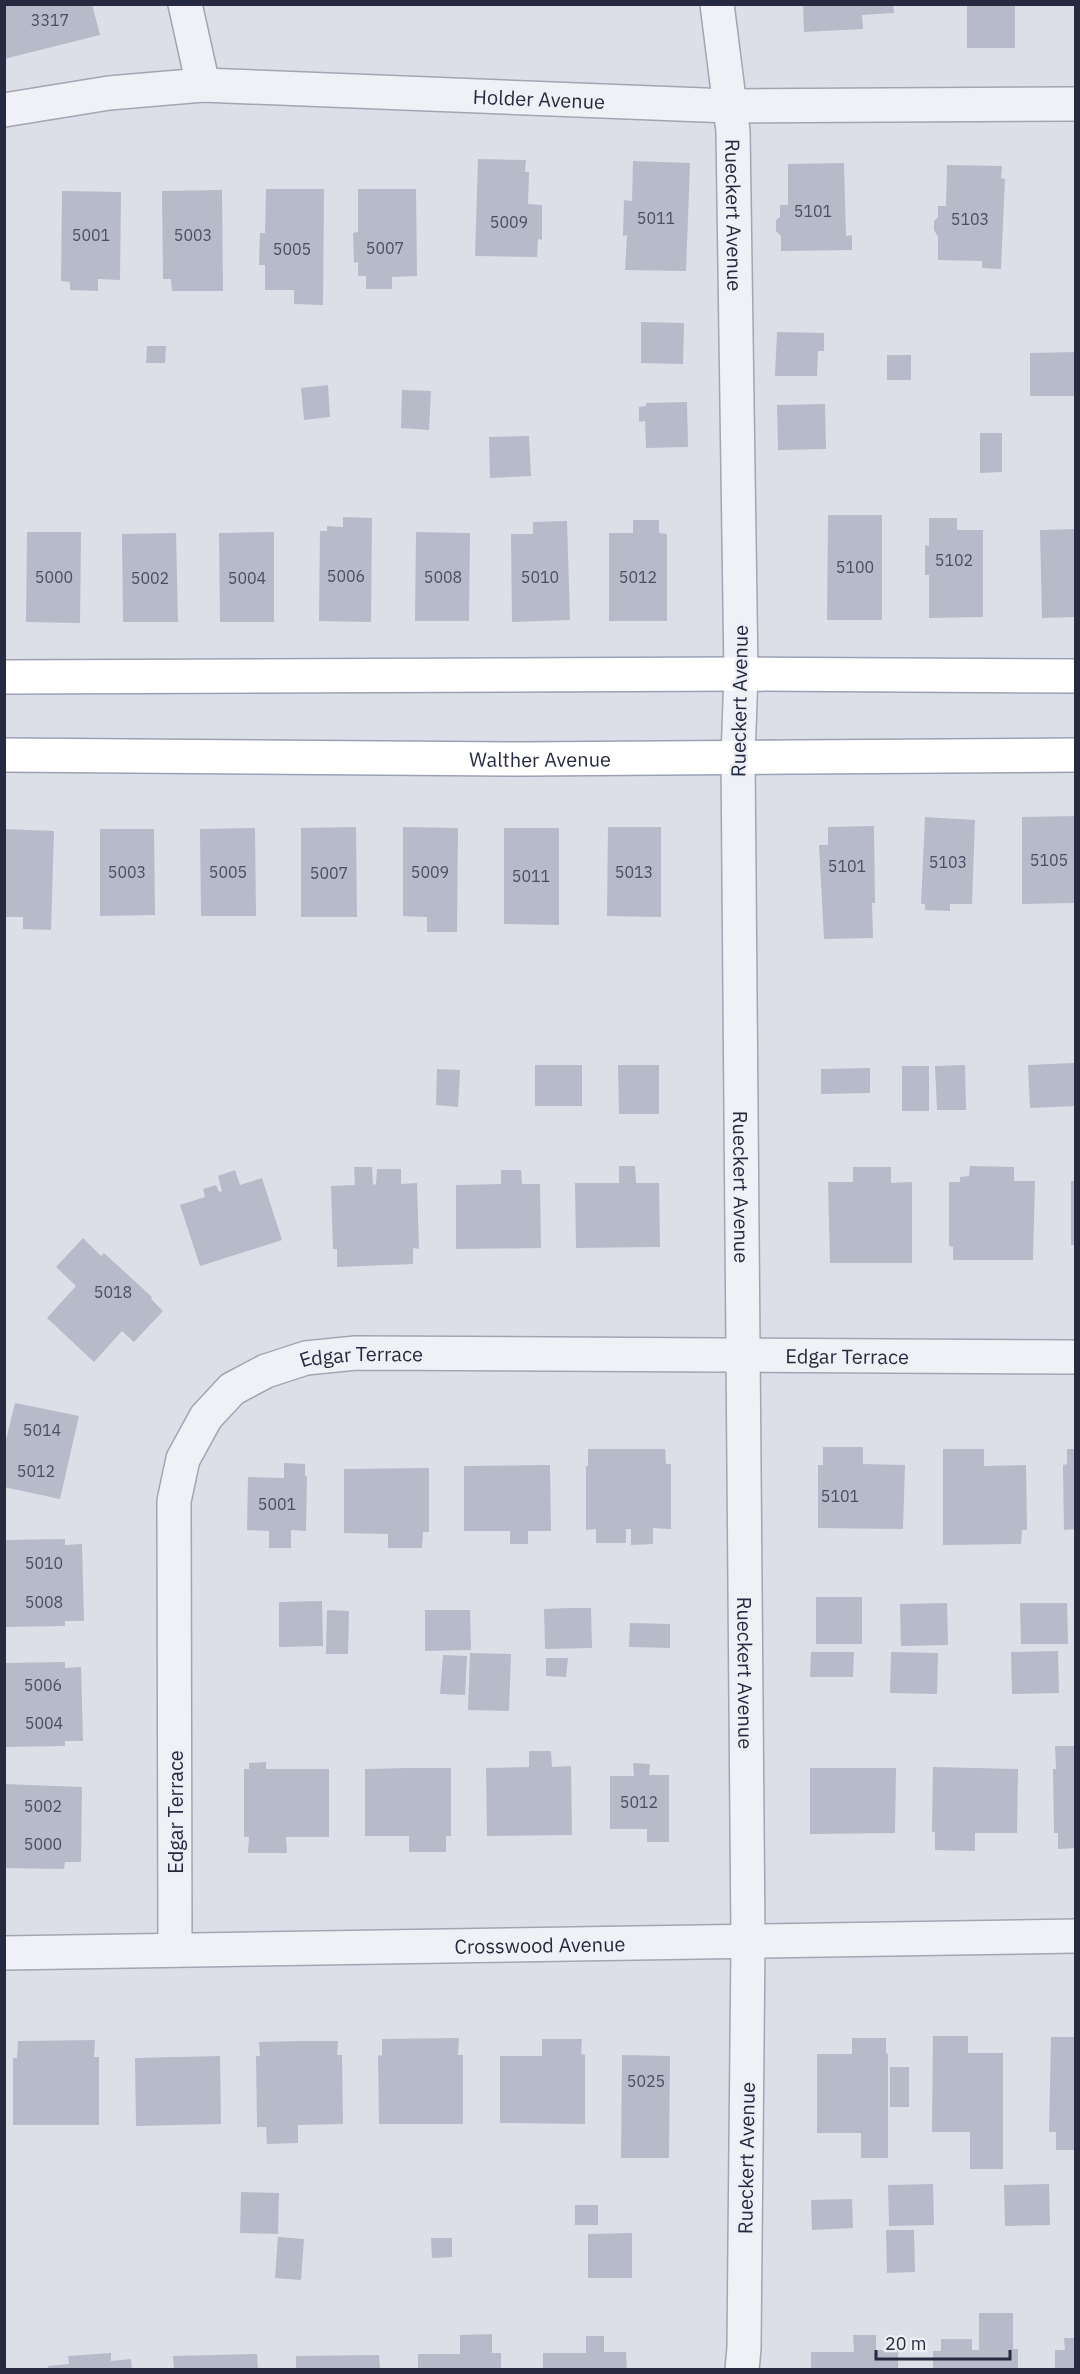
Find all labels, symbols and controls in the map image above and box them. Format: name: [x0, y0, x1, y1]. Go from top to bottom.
house number: 3317: [31, 10, 69, 30]
street label: Holder Avenue: [472, 82, 606, 115]
street label: Rueckert Avenue: [720, 139, 749, 291]
house number: 5101: [794, 201, 832, 221]
house number: 5011: [637, 208, 675, 228]
house number: 5103: [951, 209, 989, 229]
house number: 5009: [490, 212, 528, 232]
house number: 5001: [72, 225, 110, 245]
house number: 5003: [174, 225, 212, 245]
house number: 5007: [366, 238, 404, 258]
house number: 5005: [273, 239, 311, 259]
house number: 5102: [935, 550, 973, 570]
house number: 5100: [836, 557, 874, 577]
house number: 5006: [327, 566, 365, 586]
house number: 5000: [35, 567, 73, 587]
house number: 5008: [424, 567, 462, 587]
house number: 5010: [521, 567, 559, 587]
house number: 5012: [619, 567, 657, 587]
house number: 5002: [131, 568, 169, 588]
house number: 5004: [228, 568, 266, 588]
street label: Rueckert Avenue: [724, 625, 754, 777]
street label: Walther Avenue: [469, 745, 611, 773]
house number: 5105: [1030, 850, 1068, 870]
house number: 5103: [929, 852, 967, 872]
house number: 5101: [828, 856, 866, 876]
house number: 5003: [108, 862, 146, 882]
house number: 5005: [209, 862, 247, 882]
house number: 5009: [411, 862, 449, 882]
house number: 5013: [615, 862, 653, 882]
house number: 5007: [310, 863, 348, 883]
house number: 5011: [512, 866, 550, 886]
street label: Rueckert Avenue: [727, 1111, 756, 1263]
house number: 5018: [94, 1282, 132, 1302]
street label: Edgar Terrace: [296, 1339, 423, 1373]
street label: Edgar Terrace: [785, 1342, 909, 1370]
house number: 5014: [23, 1420, 61, 1440]
house number: 5012: [17, 1461, 55, 1481]
house number: 5101: [821, 1486, 859, 1506]
house number: 5001: [258, 1494, 296, 1514]
house number: 5010: [25, 1553, 63, 1573]
house number: 5008: [25, 1592, 63, 1612]
street label: Rueckert Avenue: [732, 1597, 760, 1749]
house number: 5006: [24, 1675, 62, 1695]
house number: 5004: [25, 1713, 63, 1733]
street label: Edgar Terrace: [162, 1750, 189, 1874]
house number: 5012: [620, 1792, 658, 1812]
house number: 5002: [24, 1796, 62, 1816]
house number: 5000: [24, 1834, 62, 1854]
street label: Crosswood Avenue: [454, 1930, 626, 1959]
house number: 5025: [627, 2071, 665, 2091]
street label: Rueckert Avenue: [731, 2082, 761, 2234]
scale bar: [876, 2323, 1010, 2361]
text: 20 m: [885, 2332, 927, 2355]

